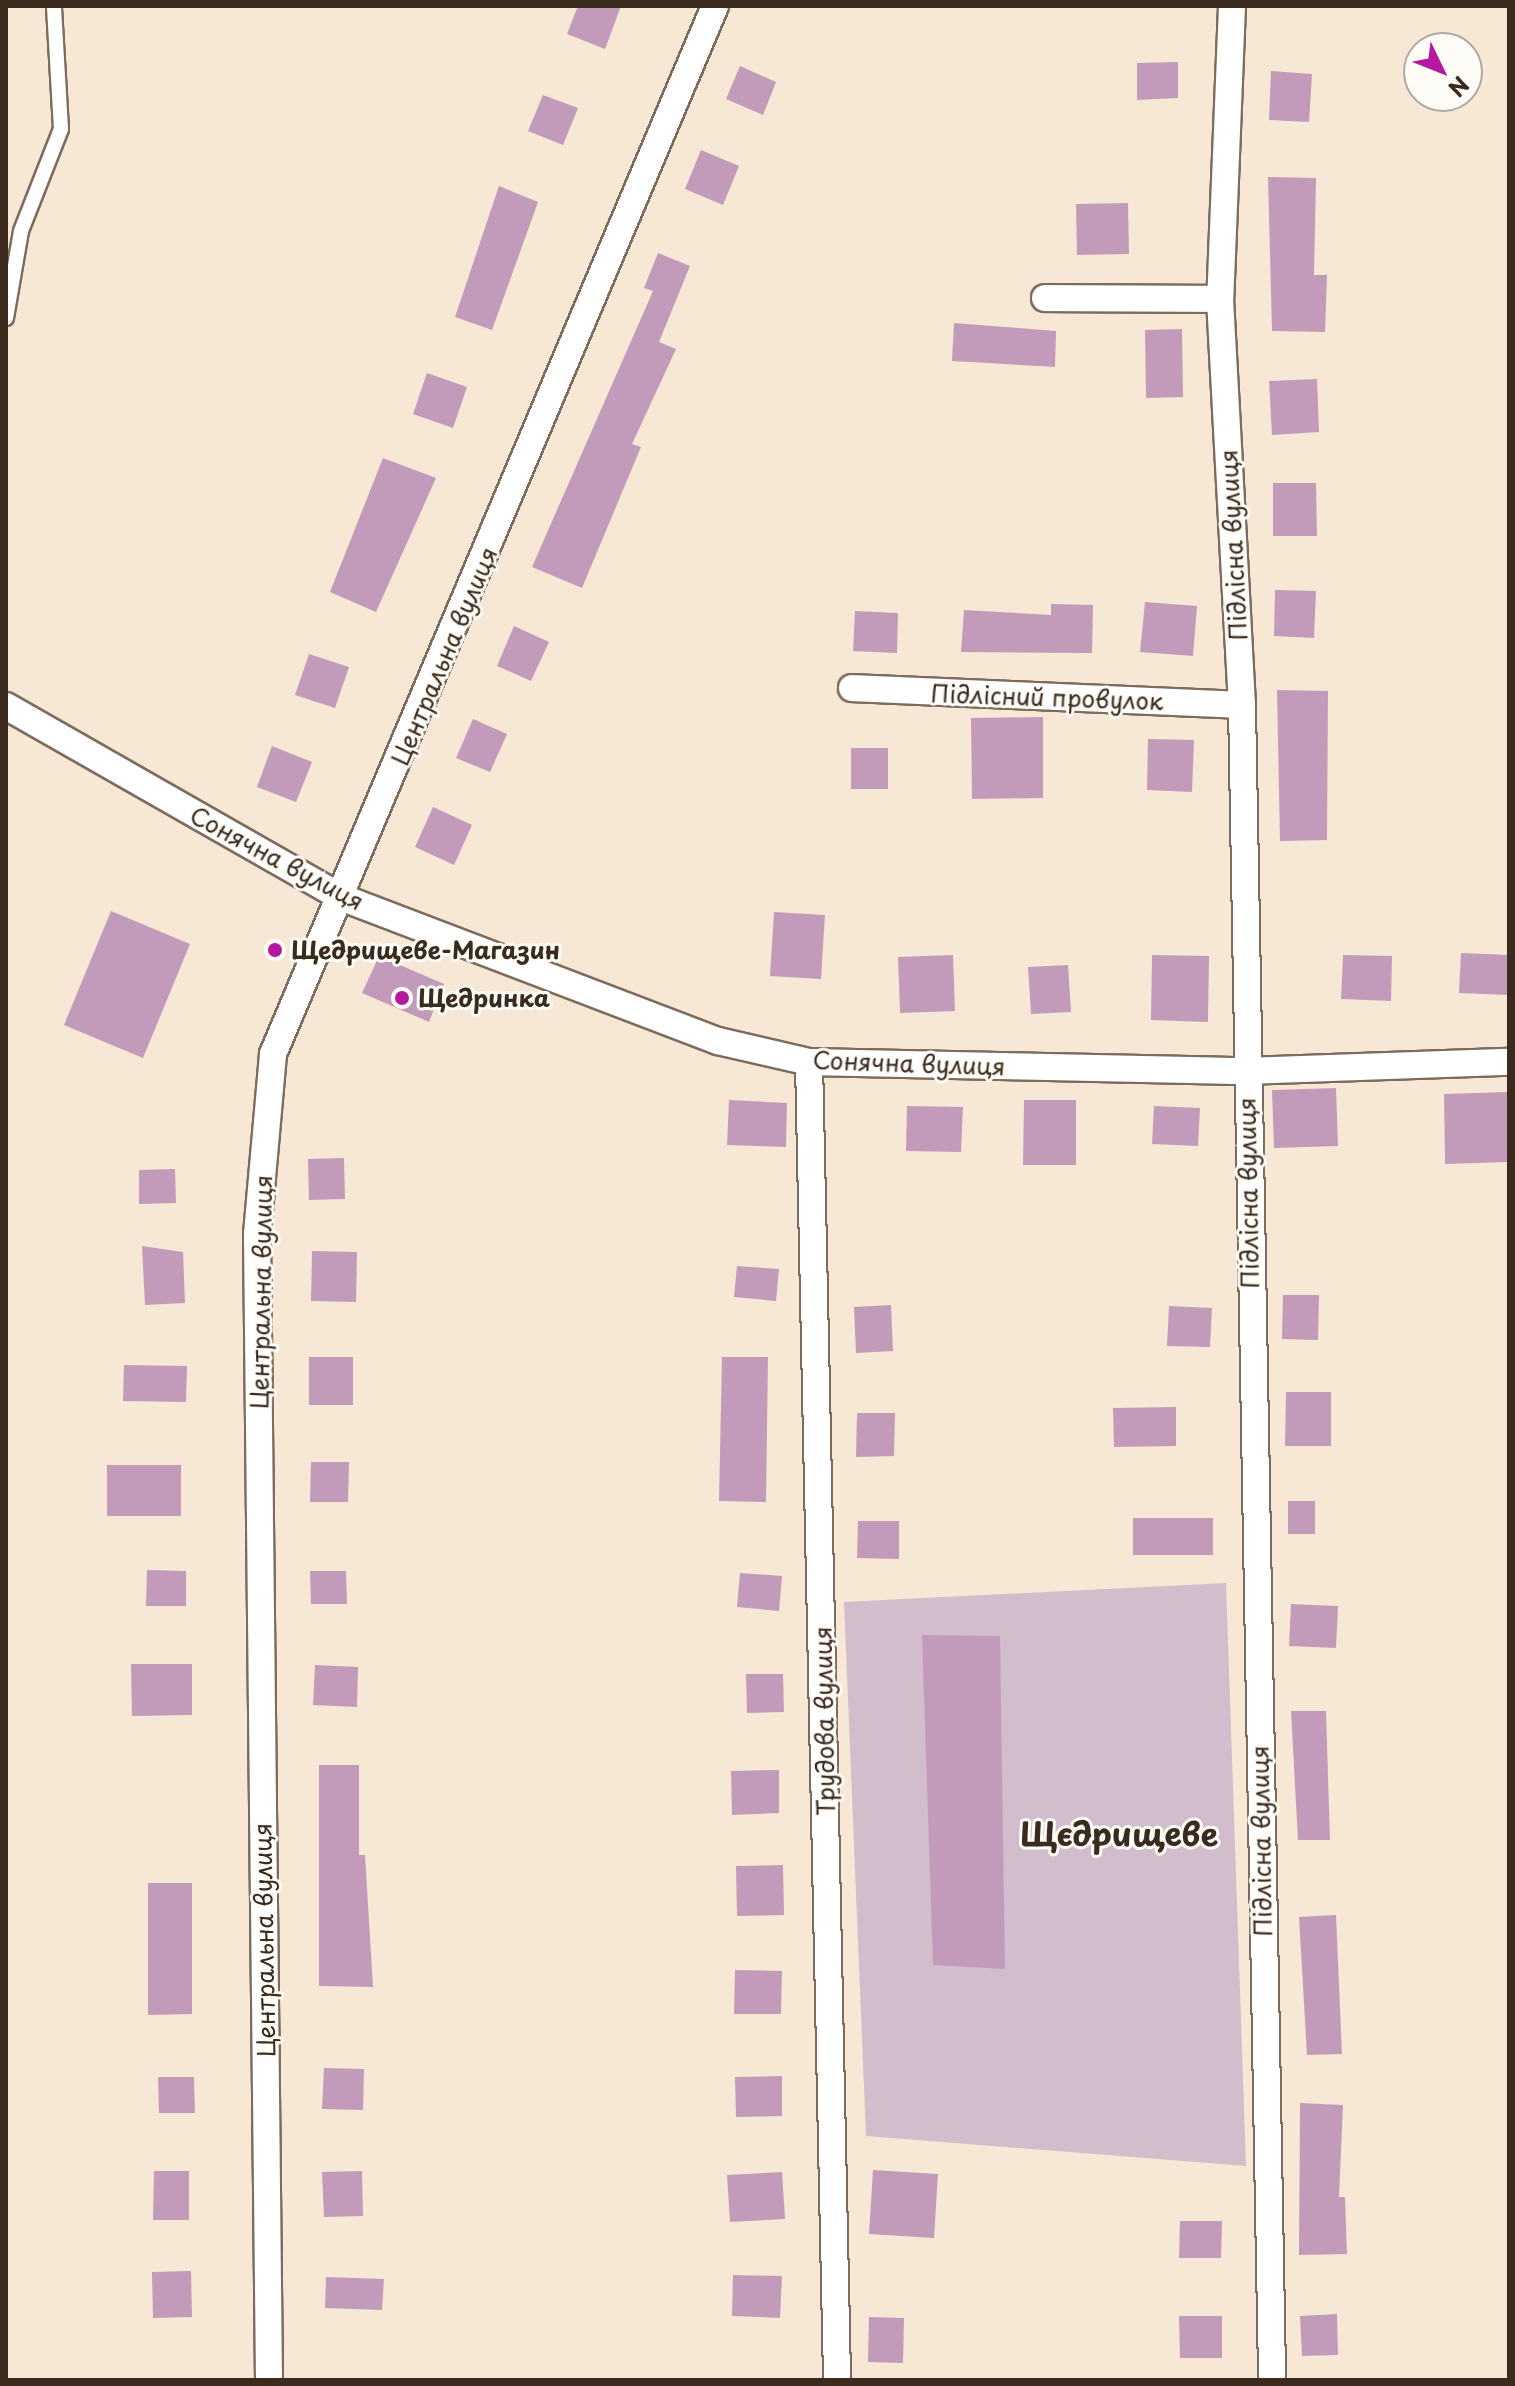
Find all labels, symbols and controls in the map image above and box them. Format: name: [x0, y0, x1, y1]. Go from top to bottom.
north arrow: [1403, 32, 1483, 112]
text: N: [1441, 70, 1477, 105]
street label: Підлісна вулиця: [1214, 448, 1252, 642]
street label: Центральна вулиця: [385, 542, 503, 770]
street label: Підлісний провулок: [930, 679, 1164, 715]
street label: Сонячна вулиця: [184, 800, 370, 916]
place label: Щедрищеве-Магазин: [291, 936, 560, 964]
marker: Щедрищеве-Магазин: [266, 941, 284, 959]
place label: Щедринка: [418, 984, 550, 1012]
marker: Щедринка: [393, 989, 411, 1007]
street label: Сонячна вулиця: [811, 1045, 1007, 1081]
street label: Підлісна вулиця: [1232, 1096, 1264, 1290]
street label: Центральна вулиця: [245, 1174, 277, 1410]
street label: Трудова вулиця: [808, 1626, 840, 1816]
street label: Підлісна вулиця: [1245, 1744, 1277, 1938]
district label: Щєдрищеве: [1020, 1814, 1218, 1852]
street label: Центральна вулиця: [248, 1822, 280, 2058]

